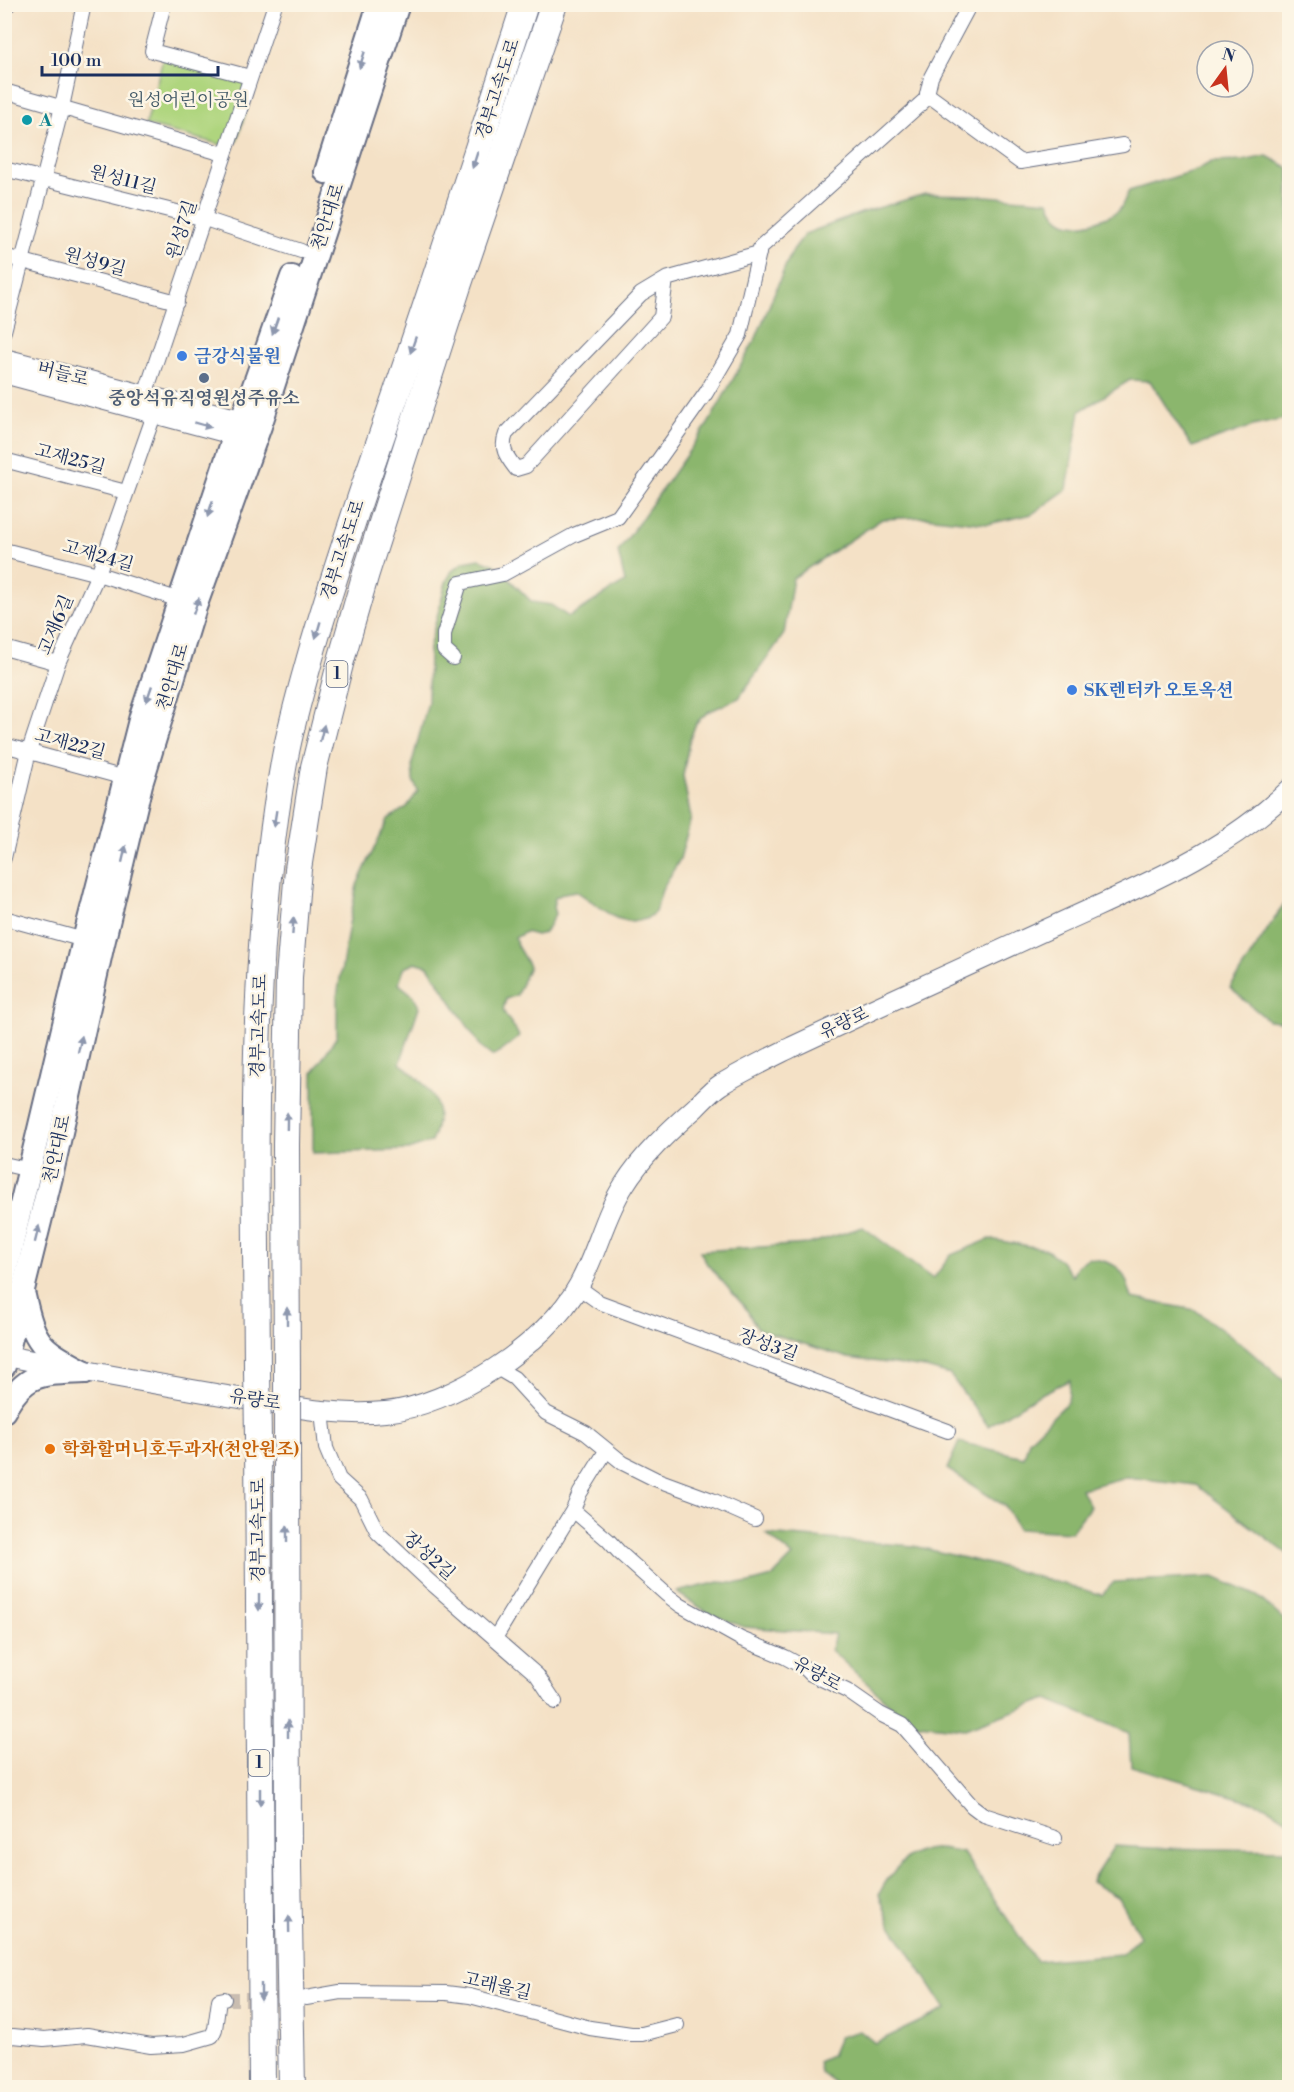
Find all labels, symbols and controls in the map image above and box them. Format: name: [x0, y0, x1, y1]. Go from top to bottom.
street label: 경부고속도로: [471, 36, 525, 142]
scale bar: [42, 39, 218, 77]
north arrow: [1195, 39, 1255, 99]
text: N: [1220, 44, 1238, 67]
text: 100 m: [51, 49, 102, 72]
one-way arrow: [356, 51, 366, 69]
park label: 원성어린이공원: [127, 89, 249, 112]
place label: A: [38, 109, 53, 132]
marker: A: [20, 113, 34, 127]
one-way arrow: [469, 151, 479, 169]
street label: 원성11길: [87, 161, 159, 199]
street label: 천안대로: [306, 180, 350, 254]
street label: 원성7길: [162, 197, 202, 263]
street label: 원성9길: [62, 243, 128, 281]
one-way arrow: [270, 317, 280, 335]
one-way arrow: [407, 336, 417, 354]
place label: 금강식물원: [194, 345, 281, 368]
marker: 금강식물원: [175, 349, 189, 363]
street label: 버들로: [35, 357, 91, 391]
marker: 중앙석유직영원성주유소: [197, 371, 211, 385]
place label: 중앙석유직영원성주유소: [108, 387, 300, 410]
one-way arrow: [194, 421, 212, 430]
street label: 고재25길: [32, 439, 108, 479]
street label: 경부고속도로: [316, 497, 370, 603]
one-way arrow: [205, 500, 214, 518]
street label: 고재24길: [60, 535, 136, 577]
street label: 고재6길: [33, 591, 79, 659]
one-way arrow: [191, 597, 201, 615]
one-way arrow: [313, 620, 323, 639]
street label: 천안대로: [152, 640, 194, 714]
road number: 1: [326, 661, 348, 687]
place label: SK렌터카 오토옥션: [1084, 679, 1233, 702]
marker: SK렌터카 오토옥션: [1065, 683, 1079, 697]
one-way arrow: [143, 685, 153, 703]
street label: 고재22길: [32, 723, 108, 765]
one-way arrow: [318, 724, 328, 742]
one-way arrow: [270, 810, 279, 829]
one-way arrow: [120, 844, 130, 863]
one-way arrow: [288, 916, 298, 935]
street label: 경부고속도로: [246, 973, 272, 1079]
street label: 유량로: [815, 1002, 873, 1044]
one-way arrow: [76, 1034, 85, 1053]
one-way arrow: [282, 1111, 292, 1130]
street label: 천안대로: [38, 1113, 76, 1185]
one-way arrow: [32, 1225, 42, 1243]
one-way arrow: [282, 1306, 292, 1325]
street label: 장성3길: [735, 1324, 801, 1366]
street label: 유량로: [227, 1385, 283, 1415]
place label: 학화할머니호두과자(천안원조): [62, 1438, 300, 1461]
marker: 학화할머니호두과자(천안원조): [43, 1442, 57, 1456]
street label: 경부고속도로: [247, 1478, 270, 1582]
one-way arrow: [282, 1525, 292, 1544]
street label: 장성2길: [398, 1527, 460, 1585]
one-way arrow: [254, 1593, 263, 1612]
street label: 유량로: [789, 1651, 845, 1697]
one-way arrow: [283, 1720, 293, 1739]
road number: 1: [248, 1750, 270, 1776]
one-way arrow: [255, 1788, 265, 1807]
one-way arrow: [284, 1915, 294, 1934]
street label: 고래울길: [461, 1967, 533, 2005]
one-way arrow: [256, 1983, 266, 2002]

